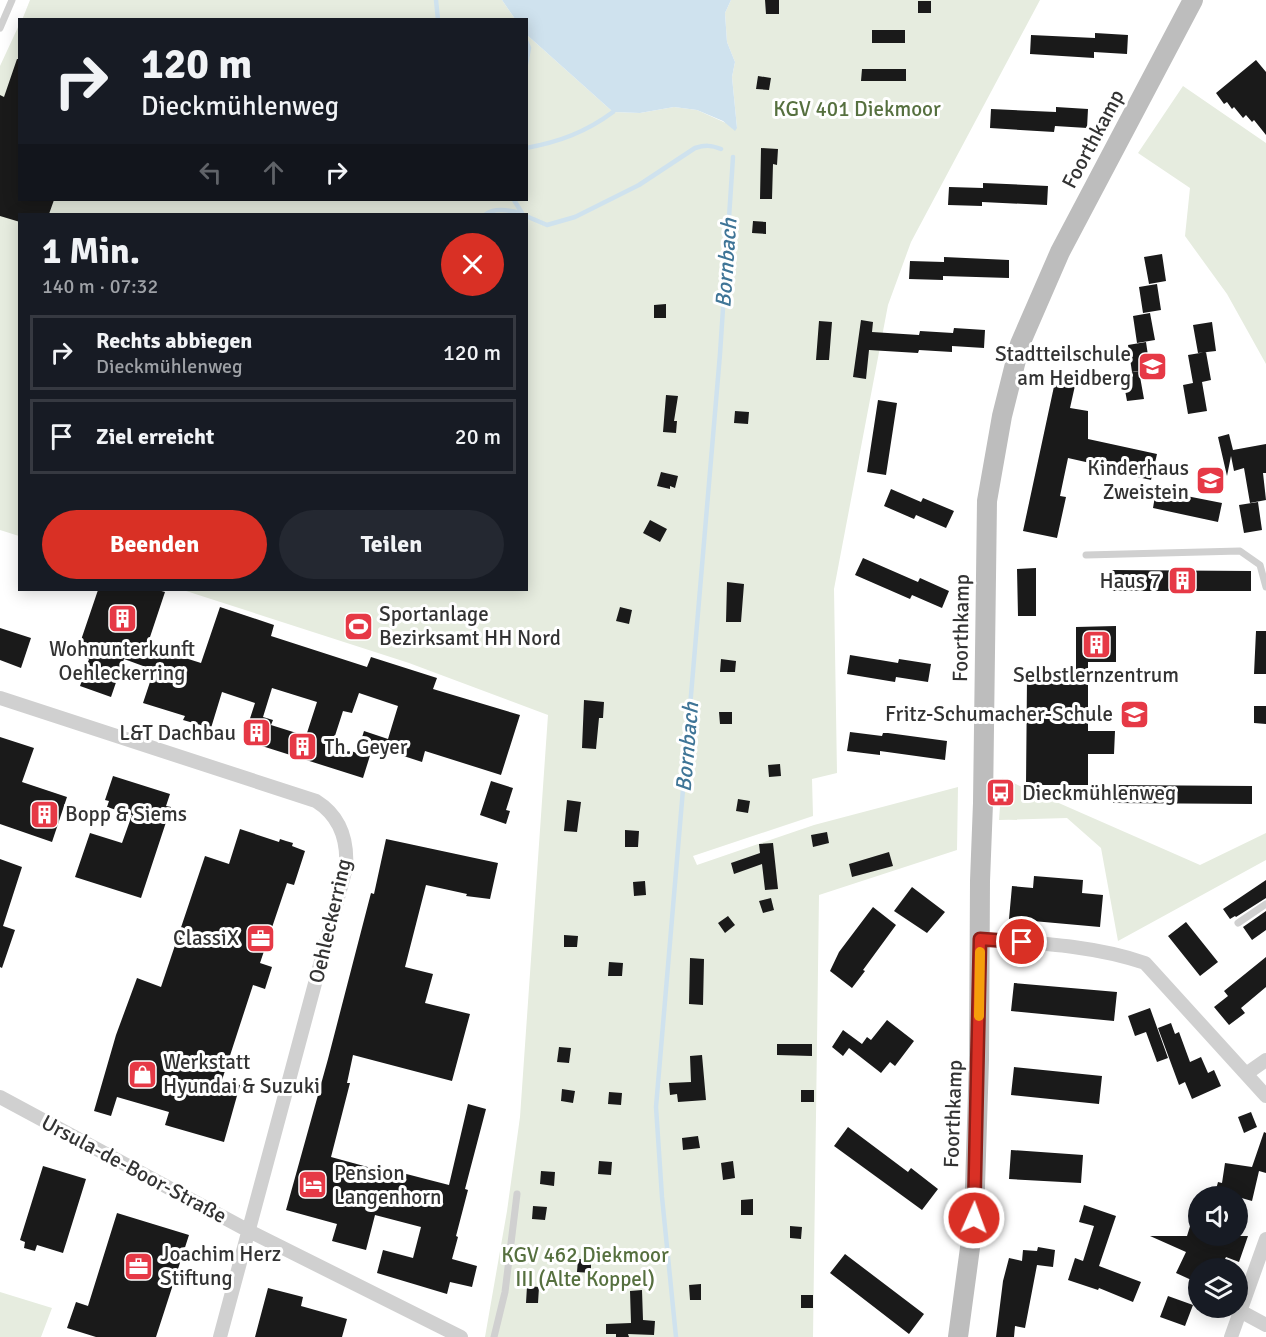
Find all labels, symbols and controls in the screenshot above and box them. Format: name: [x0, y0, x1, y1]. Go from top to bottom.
text: 120 m: [141, 39, 252, 90]
icon: right: [42, 42, 120, 120]
street label: Foorthkamp: [1056, 85, 1130, 193]
text: Dieckmühlenweg: [141, 90, 339, 123]
park label: KGV 401 Diekmoor: [773, 96, 941, 122]
icon: left: [194, 156, 227, 189]
icon: ahead: [257, 156, 290, 189]
icon: right: [320, 156, 353, 189]
water label: Bornbach: [709, 216, 743, 309]
text: 1 Min.: [42, 229, 140, 274]
button: close: [441, 233, 504, 296]
text: 140 m · 07:32: [42, 274, 158, 299]
text: Rechts abbiegen: [96, 327, 252, 354]
icon: right: [45, 336, 78, 369]
text: 120 m: [443, 339, 501, 366]
place label: Stadtteilschule am Heidberg: [995, 341, 1131, 391]
school or university icon: Stadtteilschule am Heidberg: [1136, 350, 1168, 382]
text: Dieckmühlenweg: [96, 354, 243, 379]
icon: arrive: [45, 420, 78, 453]
text: Ziel erreicht: [96, 423, 214, 450]
text: 20 m: [455, 423, 501, 450]
place label: Kinderhaus Zweistein: [1087, 455, 1189, 505]
school or university icon: Kinderhaus Zweistein: [1194, 464, 1226, 496]
button: Beenden: [42, 510, 267, 579]
button: Teilen: [279, 510, 504, 579]
building icon: Haus 7: [1166, 565, 1198, 597]
place label: Haus 7: [1100, 568, 1161, 594]
street label: Foorthkamp: [947, 574, 975, 682]
place label: Sportanlage Bezirksamt HH Nord: [379, 601, 561, 651]
building icon: Wohnunterkunft Oehleckerring: [106, 602, 138, 634]
sports icon: Sportanlage Bezirksamt HH Nord: [342, 610, 374, 642]
building icon: Selbstlernzentrum: [1080, 628, 1112, 660]
place label: Wohnunterkunft Oehleckerring: [49, 636, 195, 686]
place label: Selbstlernzentrum: [1013, 662, 1179, 688]
school or university icon: Fritz-Schumacher-Schule: [1118, 698, 1150, 730]
water label: Bornbach: [670, 700, 704, 793]
place label: Fritz-Schumacher-Schule: [885, 701, 1113, 727]
building icon: L&T Dachbau: [241, 717, 273, 749]
place label: L&T Dachbau: [119, 720, 236, 746]
building icon: Th. Geyer: [287, 731, 319, 763]
place label: Th. Geyer: [324, 734, 408, 760]
bus stop icon: Dieckmühlenweg: [985, 777, 1017, 809]
place label: Dieckmühlenweg: [1022, 780, 1176, 806]
building icon: Bopp & Siems: [28, 798, 60, 830]
place label: Bopp & Siems: [65, 801, 187, 827]
street label: Oehleckerring: [303, 856, 357, 986]
pin: [996, 916, 1047, 967]
office icon: ClassiX: [244, 922, 276, 954]
place label: ClassiX: [173, 925, 239, 951]
icon: arrive: [1005, 925, 1038, 958]
place label: Werkstatt Hyundai & Suzuki: [163, 1049, 320, 1099]
shop icon: Werkstatt Hyundai & Suzuki: [126, 1058, 158, 1090]
street label: Foorthkamp: [938, 1059, 968, 1169]
street label: Ursula-de-Boor-Straße: [37, 1109, 231, 1229]
place label: Pension Langenhorn: [334, 1160, 441, 1210]
hotel icon: Pension Langenhorn: [297, 1169, 329, 1201]
position arrow: [942, 1186, 1006, 1250]
map controls: [1188, 1186, 1248, 1318]
button: sound: [1188, 1186, 1248, 1246]
place label: Joachim Herz Stiftung: [160, 1241, 281, 1291]
park label: KGV 462 Diekmoor III (Alte Koppel): [501, 1242, 669, 1292]
office icon: Joachim Herz Stiftung: [123, 1250, 155, 1282]
button: layers: [1188, 1258, 1248, 1318]

